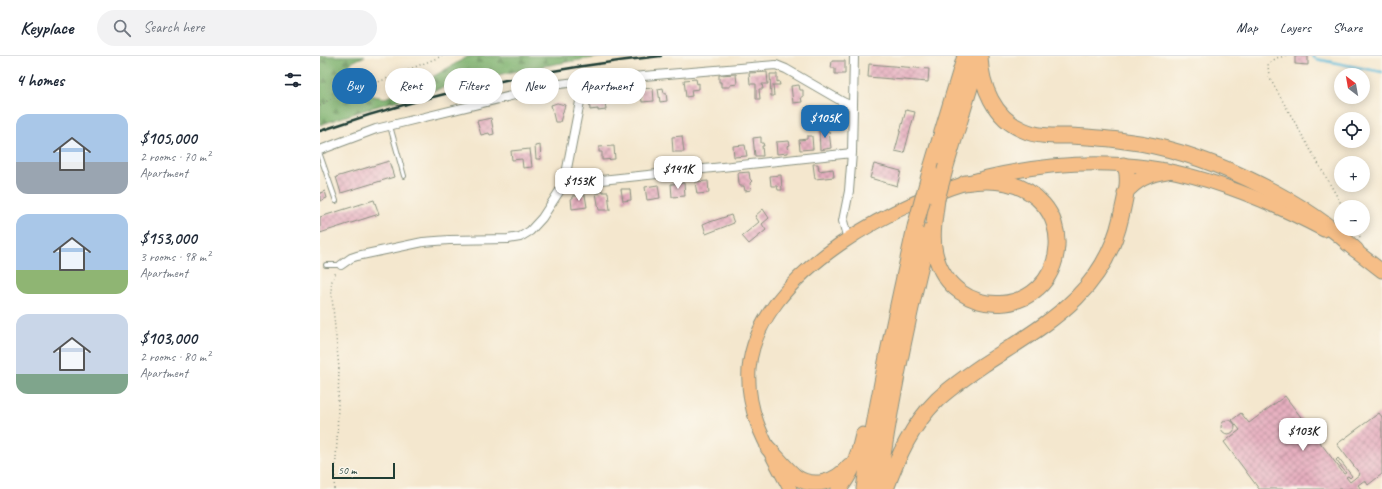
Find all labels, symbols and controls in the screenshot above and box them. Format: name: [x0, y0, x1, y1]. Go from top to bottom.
search box: [97, 10, 377, 46]
text: Keyplace: [20, 16, 73, 40]
icon: search: [111, 17, 133, 39]
text: Search here: [143, 18, 204, 37]
text: Map: [1236, 19, 1258, 36]
text: Layers: [1280, 19, 1311, 36]
text: Share: [1333, 19, 1362, 36]
chip: Buy: [332, 68, 377, 104]
chip: Rent: [385, 68, 436, 104]
chip: Filters: [444, 68, 503, 104]
chip: New: [511, 68, 559, 104]
chip: Apartment: [567, 68, 646, 104]
north arrow: [1334, 68, 1370, 104]
map controls: [1334, 68, 1370, 236]
icon: filters: [282, 69, 304, 91]
text: 4 homes: [16, 70, 64, 91]
pin: $105K: [797, 105, 853, 139]
text: $105K: [810, 110, 840, 126]
button: locate: [1334, 112, 1370, 148]
text: $105,000: [140, 128, 197, 149]
icon: home: [48, 130, 96, 178]
text: 2 rooms · 70 m²: [140, 149, 210, 165]
pin: $141K: [650, 156, 706, 190]
button: +: [1334, 156, 1370, 192]
text: $141K: [663, 161, 693, 177]
text: Apartment: [140, 165, 188, 181]
pin: $153K: [551, 168, 607, 202]
text: $153K: [564, 173, 594, 189]
button: −: [1334, 200, 1370, 236]
text: $153,000: [140, 228, 197, 249]
icon: home: [48, 230, 96, 278]
text: 3 rooms · 98 m²: [140, 249, 210, 265]
text: Apartment: [140, 265, 188, 281]
text: $103,000: [140, 328, 197, 349]
icon: home: [48, 330, 96, 378]
text: 2 rooms · 80 m²: [140, 349, 210, 365]
text: Apartment: [140, 365, 188, 381]
pin: $103K: [1275, 418, 1331, 452]
text: $103K: [1288, 423, 1318, 439]
scale bar: [332, 461, 395, 480]
text: 50 m: [338, 463, 357, 477]

